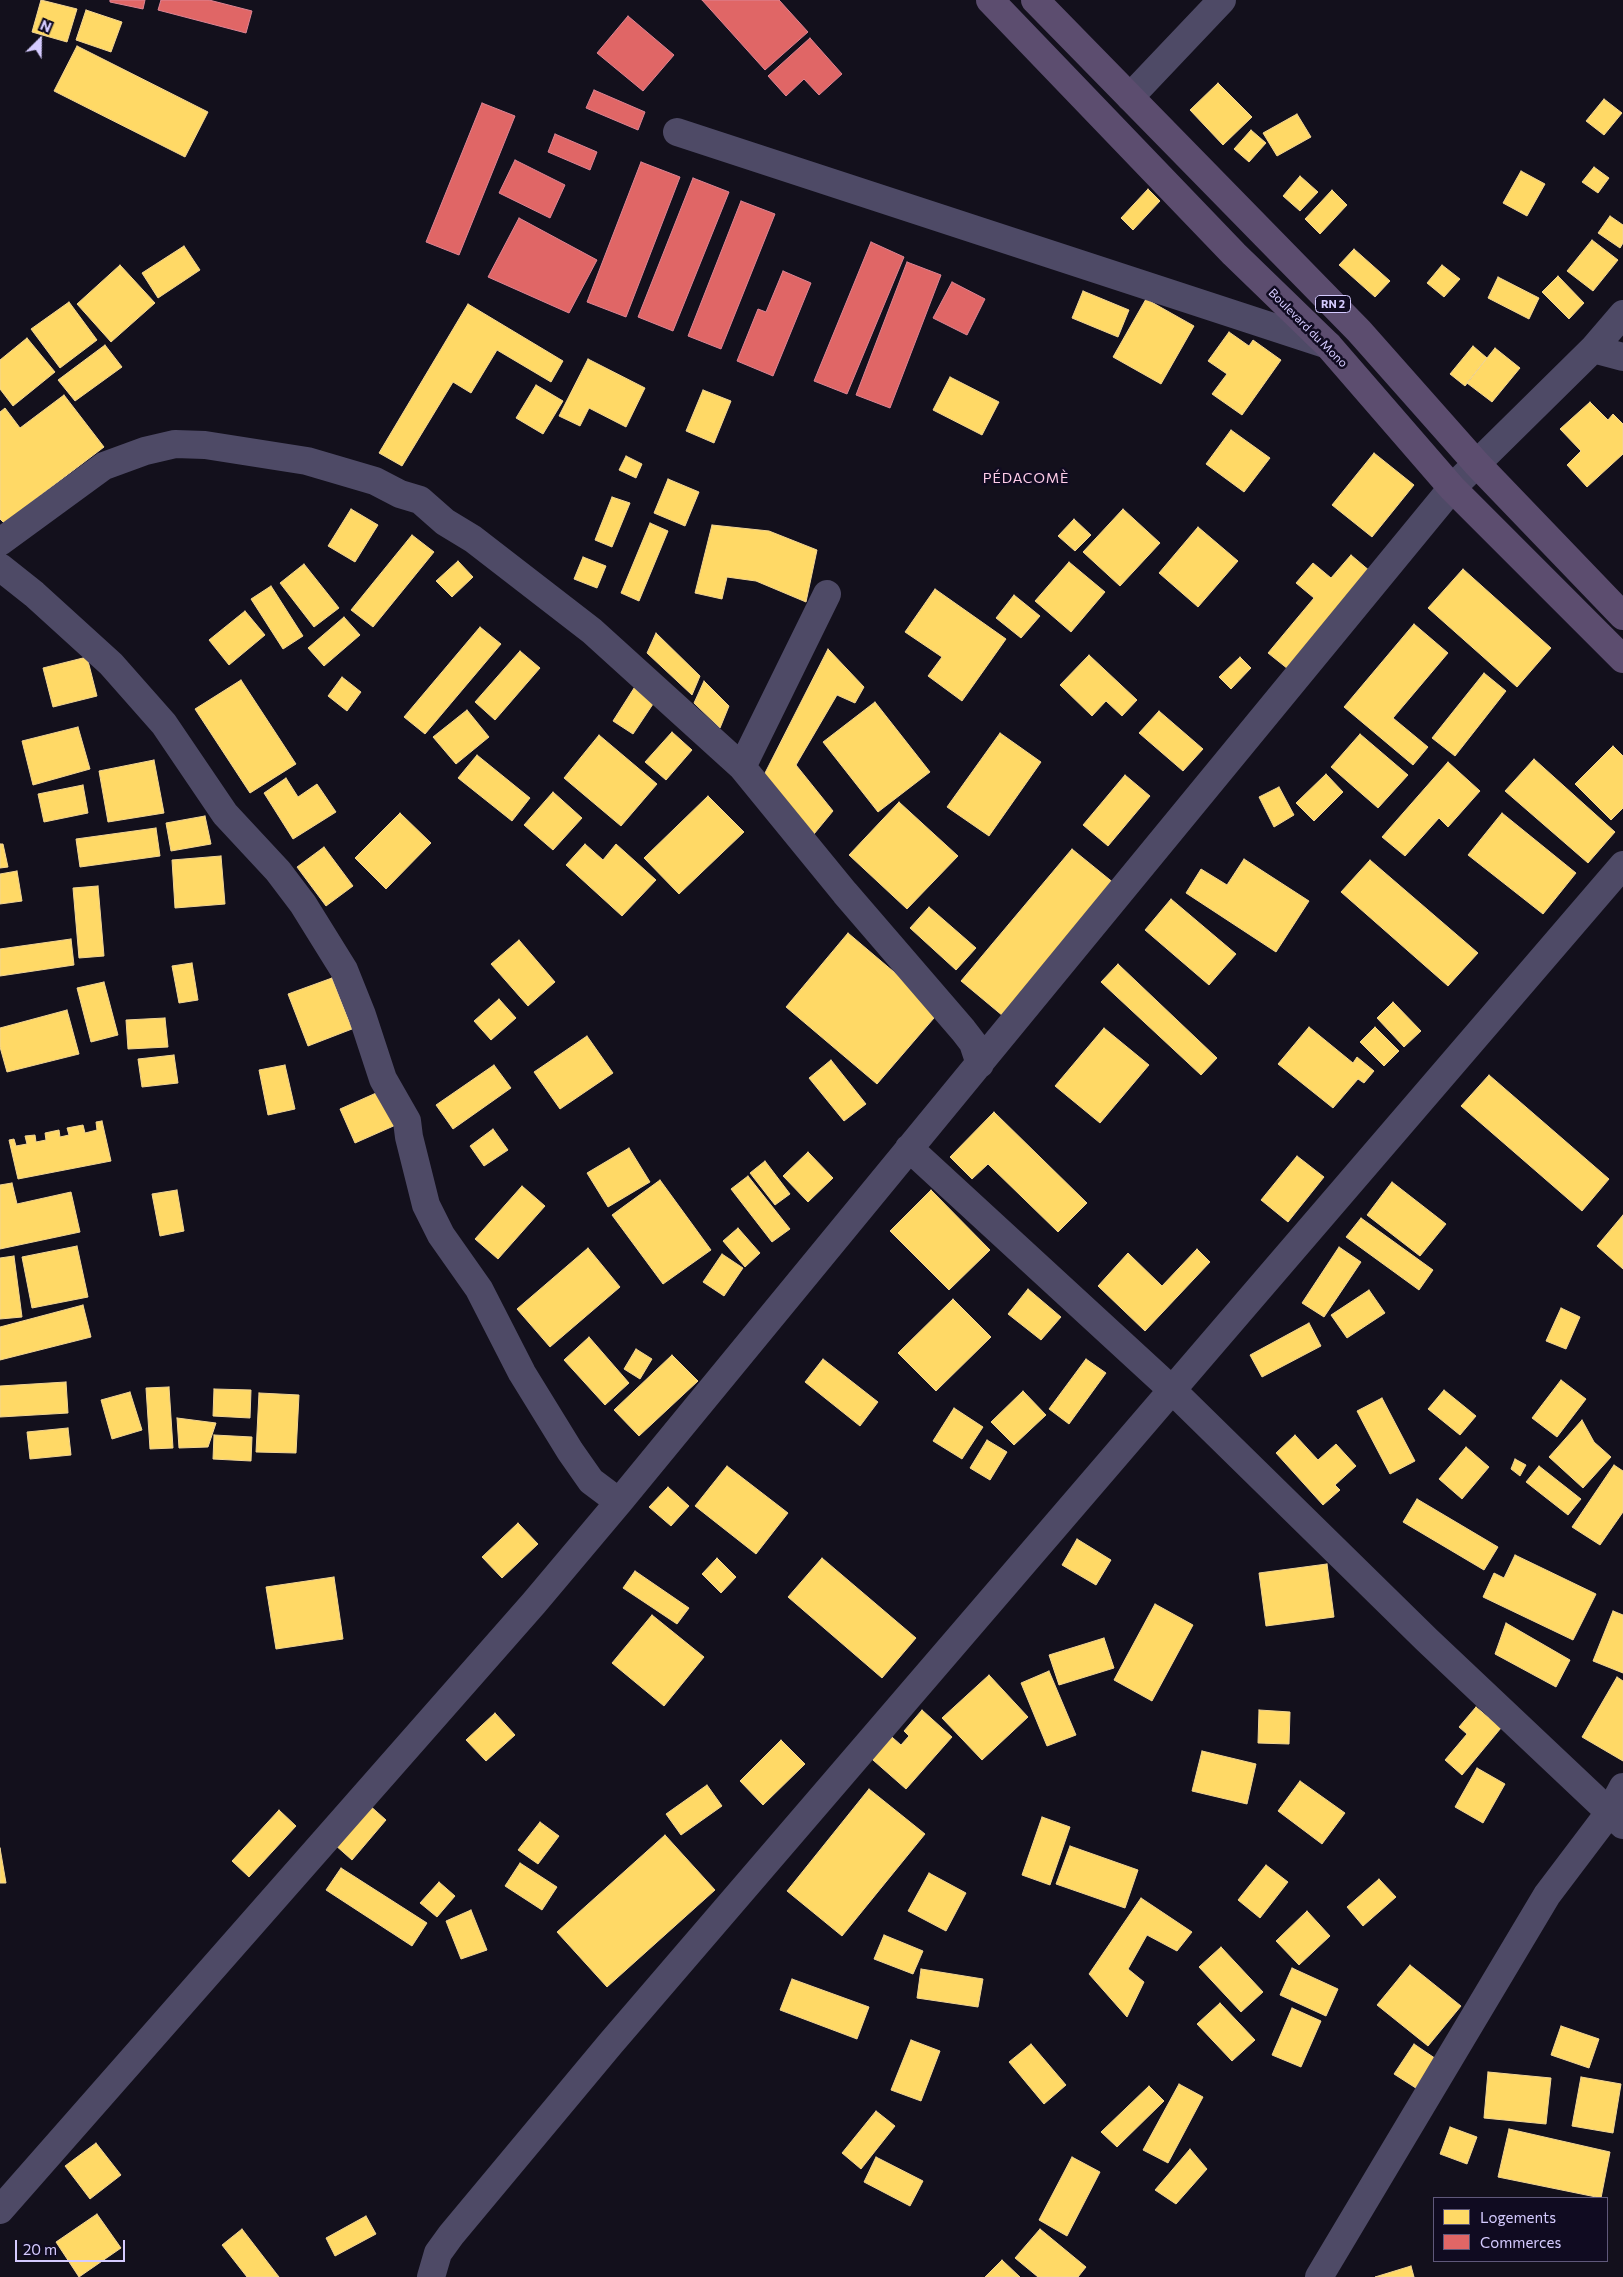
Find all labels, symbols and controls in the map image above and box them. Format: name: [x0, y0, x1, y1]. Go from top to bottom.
north arrow: [15, 15, 65, 65]
text: N: [38, 16, 54, 36]
street label: Boulevard du Mono: [1266, 286, 1350, 370]
road number: RN 2: [1316, 296, 1350, 312]
district label: PÉDACOMÈ: [982, 470, 1070, 486]
legend: [1433, 2197, 1608, 2262]
text: Logements: [1480, 2208, 1556, 2226]
scale bar: [18, 2230, 128, 2262]
text: Commerces: [1480, 2233, 1561, 2251]
text: 20 m: [23, 2240, 57, 2258]

